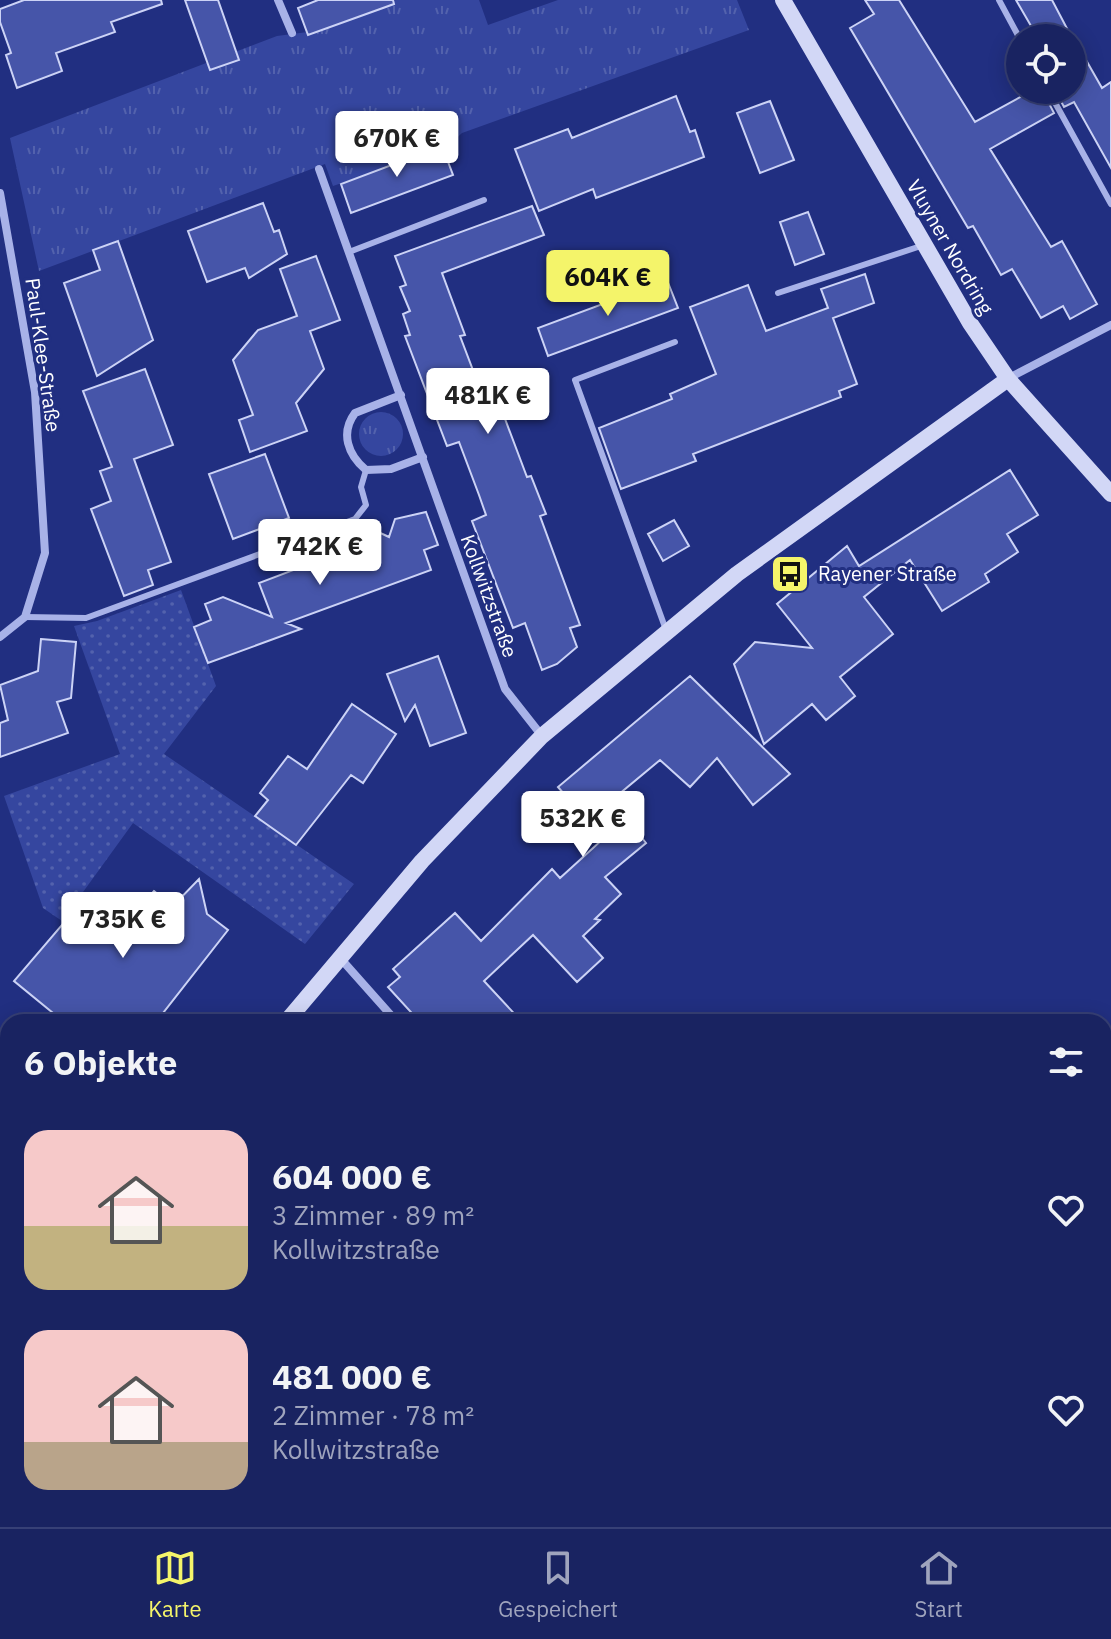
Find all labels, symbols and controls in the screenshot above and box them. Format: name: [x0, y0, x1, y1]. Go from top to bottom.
map controls: [1006, 24, 1086, 104]
button: locate: [1006, 24, 1086, 104]
pin: 670K €: [332, 111, 462, 179]
text: 670K €: [353, 120, 441, 154]
street label: Vluyner Nordring: [901, 174, 1000, 320]
pin: 604K €: [543, 250, 673, 318]
text: 604K €: [564, 259, 652, 293]
street label: Paul-Klee-Straße: [19, 276, 68, 434]
pin: 481K €: [423, 368, 553, 436]
text: 481K €: [444, 377, 532, 411]
pin: 742K €: [255, 519, 385, 587]
text: 742K €: [276, 528, 364, 562]
street label: Kollwitzstraße: [455, 531, 524, 661]
bus stop icon: Rayener Straße: [769, 553, 811, 595]
place label: Rayener Straße: [818, 560, 957, 587]
pin: 532K €: [518, 791, 648, 859]
text: 532K €: [539, 800, 627, 834]
pin: 735K €: [58, 892, 188, 960]
text: 735K €: [79, 901, 167, 935]
text: 6 Objekte: [24, 1040, 177, 1084]
icon: filters: [1044, 1040, 1088, 1084]
text: 604 000 €: [272, 1154, 432, 1198]
icon: home: [88, 1162, 184, 1258]
icon: heart: [1044, 1188, 1088, 1232]
text: 3 Zimmer · 89 m²: [272, 1198, 474, 1232]
text: Kollwitzstraße: [272, 1232, 440, 1266]
text: 481 000 €: [272, 1354, 432, 1398]
icon: home: [88, 1362, 184, 1458]
icon: heart: [1044, 1388, 1088, 1432]
text: 2 Zimmer · 78 m²: [272, 1398, 474, 1432]
text: Kollwitzstraße: [272, 1432, 440, 1466]
tab: Karte: [148, 1546, 202, 1623]
tab: Gespeichert: [498, 1546, 618, 1623]
tab: Start: [915, 1546, 963, 1623]

